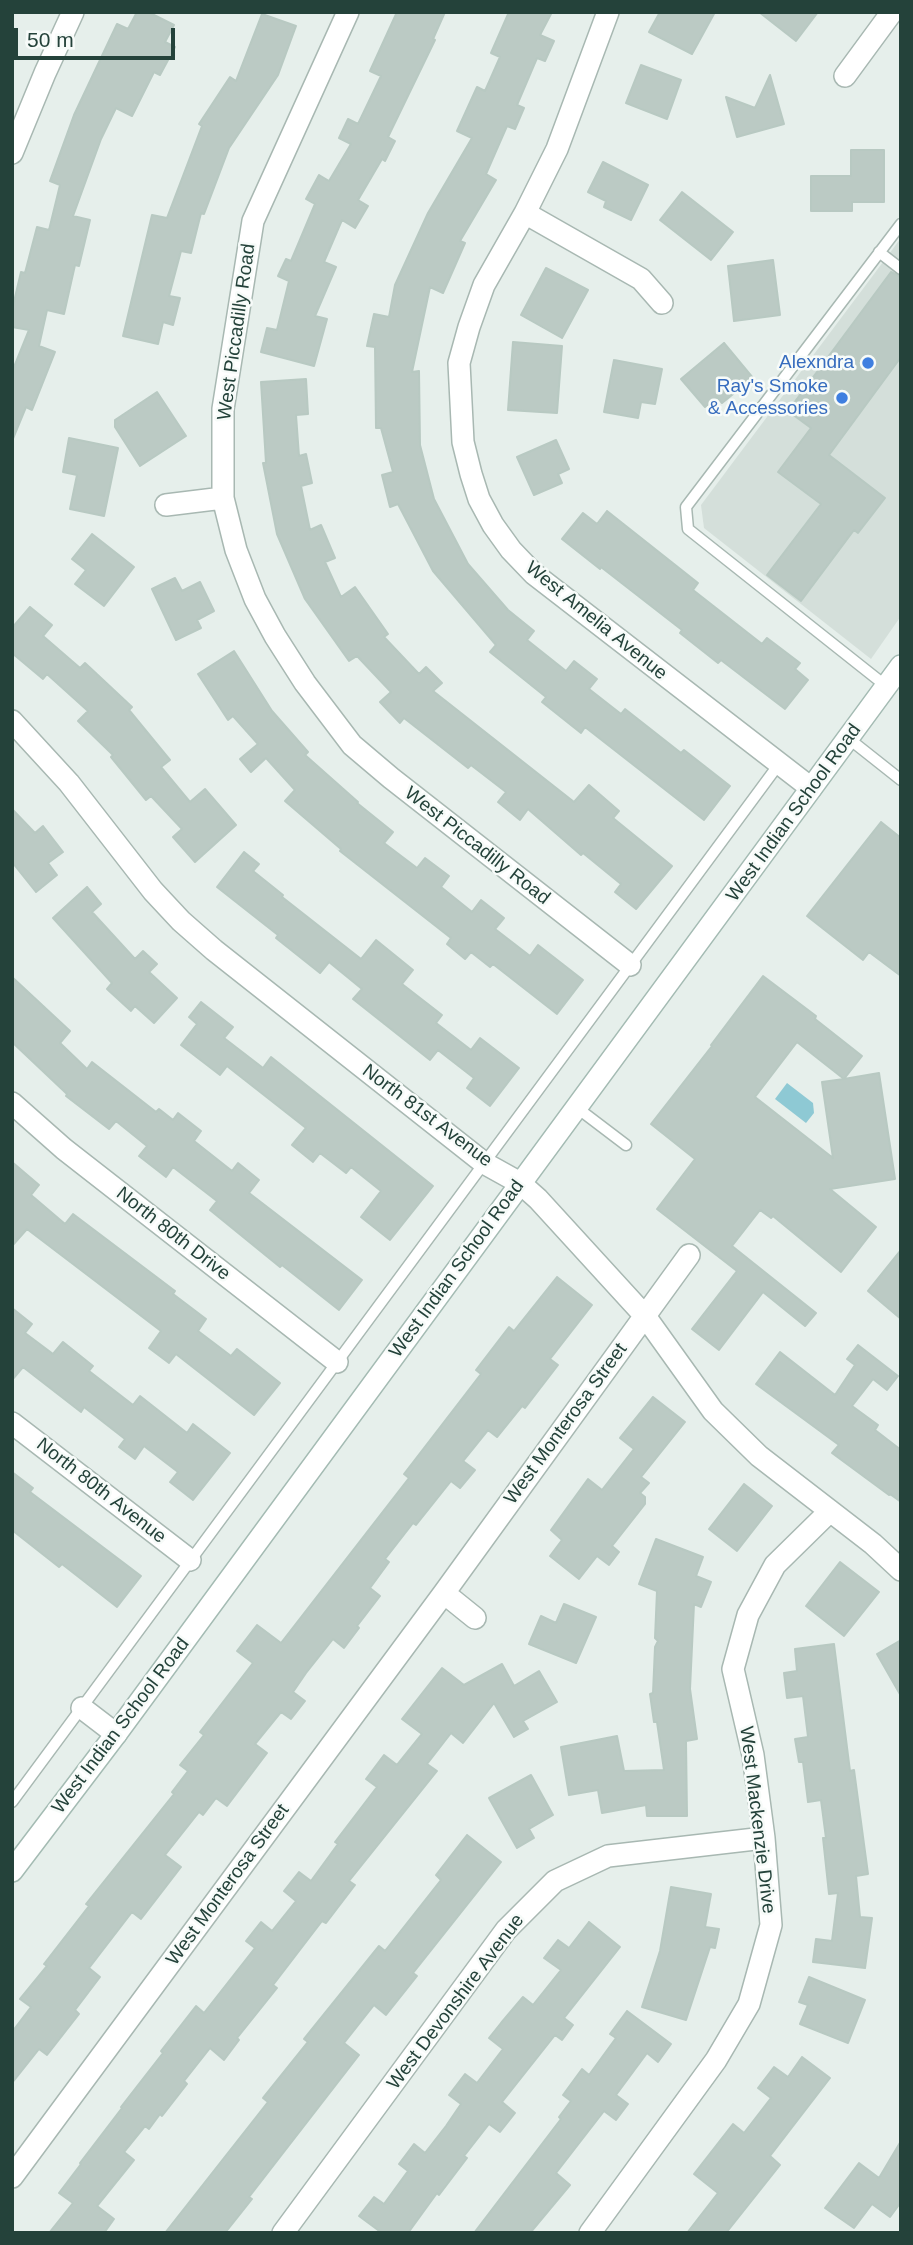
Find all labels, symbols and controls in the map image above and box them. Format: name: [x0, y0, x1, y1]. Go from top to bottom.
scale bar: [18, 14, 178, 58]
text: 50 m: [27, 28, 74, 51]
street label: West Piccadilly Road: [213, 242, 261, 422]
place label: Alexndra: [779, 352, 854, 374]
marker: Alexndra: [860, 355, 876, 371]
place label: Ray's Smoke & Accessories: [708, 376, 828, 420]
marker: Ray's Smoke & Accessories: [834, 390, 850, 406]
street label: West Amelia Avenue: [521, 557, 671, 685]
street label: West Indian School Road: [722, 720, 866, 906]
street label: West Piccadilly Road: [400, 782, 554, 910]
street label: North 81st Avenue: [357, 1060, 497, 1172]
street label: West Indian School Road: [385, 1176, 529, 1362]
street label: North 80th Drive: [111, 1182, 235, 1286]
street label: West Monterosa Street: [500, 1339, 632, 1509]
street label: North 80th Avenue: [32, 1433, 170, 1549]
street label: West Indian School Road: [47, 1634, 195, 1818]
street label: West Mackenzie Drive: [734, 1725, 780, 1915]
street label: West Monterosa Street: [162, 1800, 294, 1970]
street label: West Devonshire Avenue: [383, 1910, 529, 2094]

